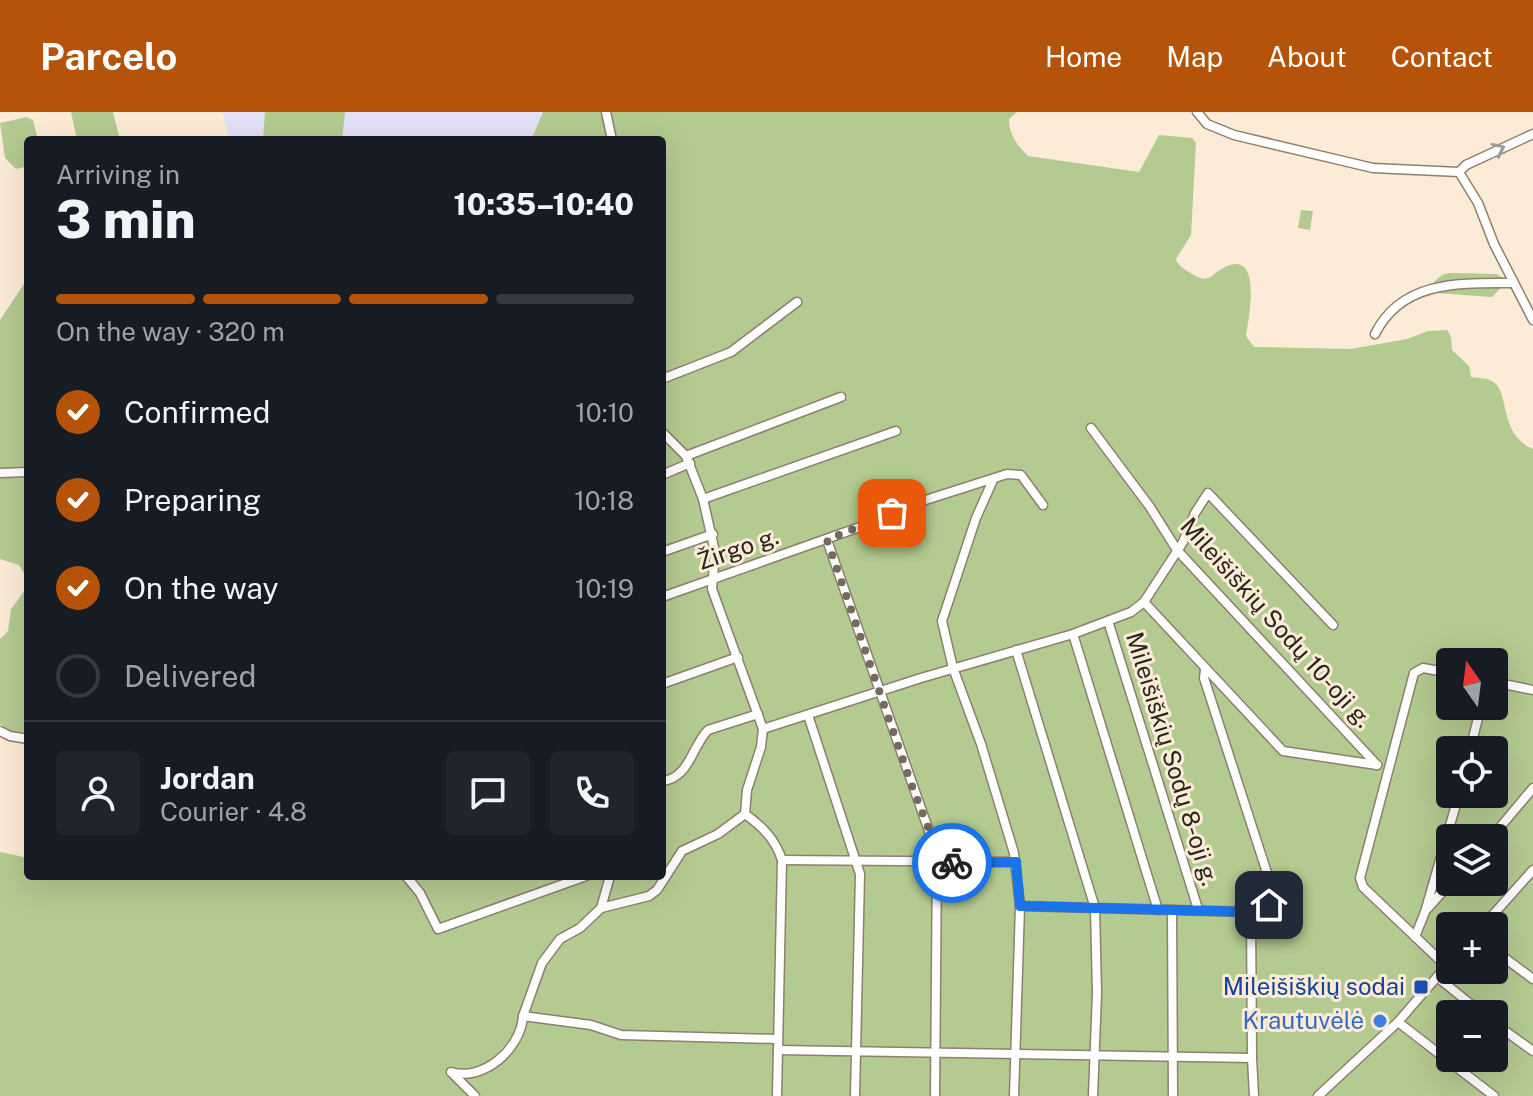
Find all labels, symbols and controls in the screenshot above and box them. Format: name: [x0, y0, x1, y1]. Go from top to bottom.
text: Parcelo: [40, 34, 177, 79]
text: Home: [1045, 40, 1122, 73]
text: Map: [1166, 40, 1223, 73]
text: About: [1267, 40, 1347, 73]
text: Contact: [1391, 40, 1493, 73]
one-way arrow: [1491, 143, 1506, 159]
text: Arriving in: [56, 159, 180, 190]
text: 10:35–10:40: [454, 186, 634, 222]
text: 3 min: [56, 189, 196, 250]
text: On the way · 320 m: [56, 316, 285, 347]
icon: check: [56, 390, 100, 434]
text: Confirmed: [124, 394, 270, 430]
text: 10:10: [575, 397, 634, 428]
icon: check: [56, 478, 100, 522]
pin: [858, 479, 926, 547]
text: Preparing: [124, 482, 261, 518]
text: 10:18: [574, 485, 634, 516]
icon: bag: [870, 491, 914, 535]
street label: Mileišiškių Sodų 10-oji g.: [1175, 512, 1378, 733]
street label: Žirgo g.: [693, 521, 782, 575]
icon: check: [56, 566, 100, 610]
text: On the way: [124, 570, 278, 606]
text: 10:19: [575, 573, 634, 604]
street label: Mileišiškių Sodų 8-oji g.: [1121, 629, 1225, 889]
north arrow: [1436, 648, 1508, 720]
map controls: [1436, 648, 1508, 1072]
text: Delivered: [124, 658, 256, 694]
button: locate: [1436, 736, 1508, 808]
button: person: [56, 751, 140, 835]
button: chat: [446, 751, 530, 835]
button: phone: [550, 751, 634, 835]
text: Jordan: [160, 760, 255, 796]
text: Courier · 4.8: [160, 796, 307, 827]
courier: [912, 823, 992, 903]
button: layers: [1436, 824, 1508, 896]
icon: bike: [930, 841, 974, 885]
pin: [1235, 871, 1303, 939]
icon: home: [1247, 883, 1291, 927]
button: +: [1436, 912, 1508, 984]
place label: Mileišiškių sodai: [1223, 972, 1405, 1000]
marker: Mileišiškių sodai: [1412, 978, 1430, 996]
button: −: [1436, 1000, 1508, 1072]
place label: Krautuvėlė: [1243, 1006, 1364, 1034]
marker: Krautuvėlė: [1371, 1012, 1389, 1030]

